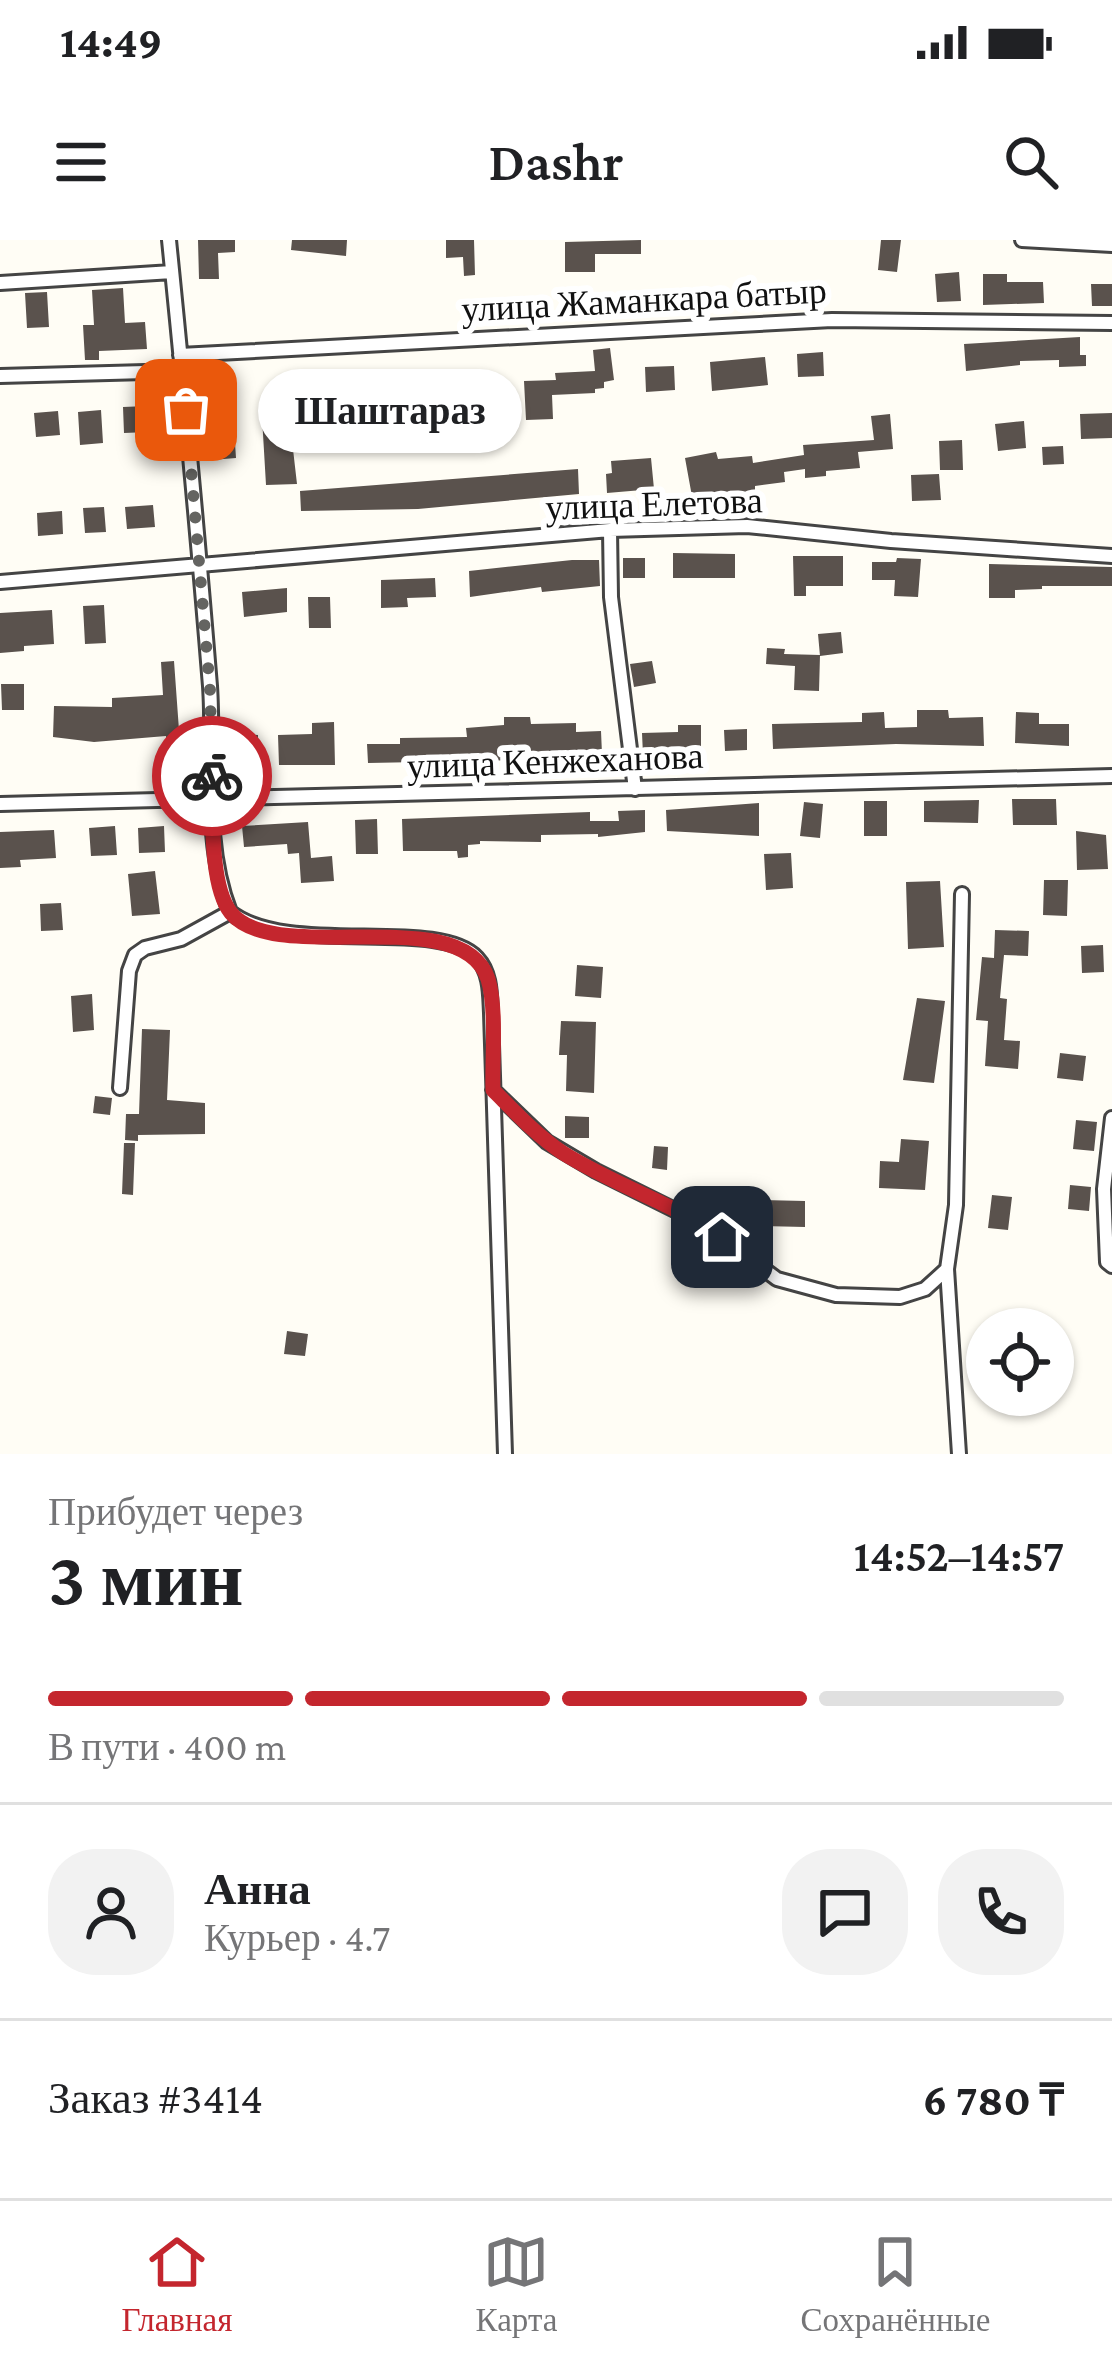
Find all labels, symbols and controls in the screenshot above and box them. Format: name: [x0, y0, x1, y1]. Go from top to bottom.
text: 14:49: [60, 17, 162, 67]
icon: menu: [48, 129, 114, 195]
icon: search: [998, 129, 1064, 195]
text: Dashr: [489, 132, 624, 192]
street label: улица Жаманкара батыр: [460, 270, 828, 330]
pin: [135, 359, 237, 461]
callout: Шаштараз: [258, 368, 522, 452]
icon: bag: [153, 377, 219, 443]
text: Шаштараз: [294, 389, 486, 432]
street label: улица Елетова: [545, 480, 763, 528]
courier: [152, 716, 272, 836]
street label: улица Кенжеханова: [406, 736, 704, 786]
icon: bike: [179, 743, 245, 809]
pin: [671, 1186, 773, 1288]
icon: home: [689, 1204, 755, 1270]
map controls: [966, 1308, 1074, 1416]
button: locate: [966, 1308, 1074, 1416]
text: Прибудет через: [48, 1490, 303, 1533]
text: 14:52–14:57: [854, 1531, 1064, 1581]
text: 3 мин: [48, 1535, 243, 1622]
text: В пути · 400 m: [48, 1725, 286, 1768]
button: person: [48, 1849, 174, 1975]
button: chat: [782, 1849, 908, 1975]
button: phone: [938, 1849, 1064, 1975]
text: Анна: [204, 1864, 311, 1914]
text: Курьер · 4.7: [204, 1916, 390, 1959]
text: Заказ #3414: [48, 2073, 263, 2123]
text: 6 780 ₸: [923, 2075, 1064, 2125]
tab: Главная: [122, 2229, 232, 2339]
tab: Карта: [476, 2229, 557, 2339]
tab: Сохранённые: [801, 2229, 990, 2339]

